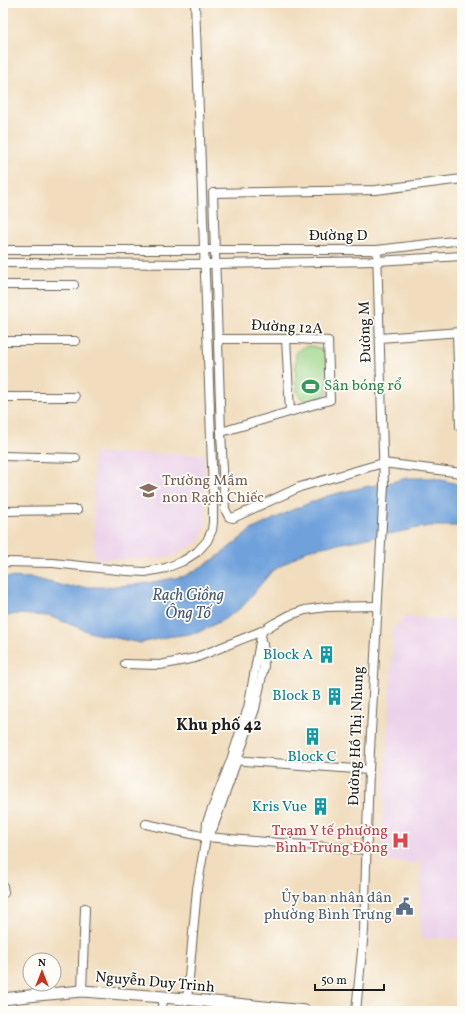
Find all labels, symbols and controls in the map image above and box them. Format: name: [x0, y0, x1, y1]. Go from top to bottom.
street label: Đường D: [309, 226, 367, 247]
street label: Đường M: [354, 301, 378, 363]
street label: Đường 12A: [250, 316, 324, 340]
sports icon: Sân bóng rổ: [301, 376, 321, 396]
place label: Sân bóng rổ: [324, 376, 402, 397]
place label: Trường Mầm non Rạch Chiếc: [162, 471, 264, 509]
school or university icon: Trường Mầm non Rạch Chiếc: [139, 480, 159, 500]
water label: Rạch Giồng Ông Tố: [152, 585, 224, 625]
place label: Block A: [263, 645, 313, 666]
building icon: Block A: [316, 645, 336, 665]
street label: Đường Hồ Thị Nhung: [344, 666, 370, 806]
place label: Block B: [272, 686, 321, 707]
building icon: Block B: [324, 686, 344, 706]
district label: Khu phố 42: [176, 715, 262, 737]
building icon: Block C: [302, 726, 322, 746]
place label: Block C: [287, 747, 337, 768]
place label: Kris Vue: [252, 797, 307, 818]
building icon: Kris Vue: [310, 797, 330, 817]
place label: Trạm Y tế phường Bình Trưng Đông: [272, 821, 388, 859]
hospital icon: Trạm Y tế phường Bình Trưng Đông: [391, 830, 411, 850]
place label: Ủy ban nhân dân phường Bình Trưng: [264, 888, 392, 926]
public building icon: Ủy ban nhân dân phường Bình Trưng: [395, 897, 415, 917]
north arrow: [22, 952, 62, 992]
text: N: [38, 956, 46, 971]
scale bar: [315, 966, 384, 992]
street label: Nguyễn Duy Trinh: [94, 967, 216, 999]
text: 50 m: [321, 973, 347, 989]

